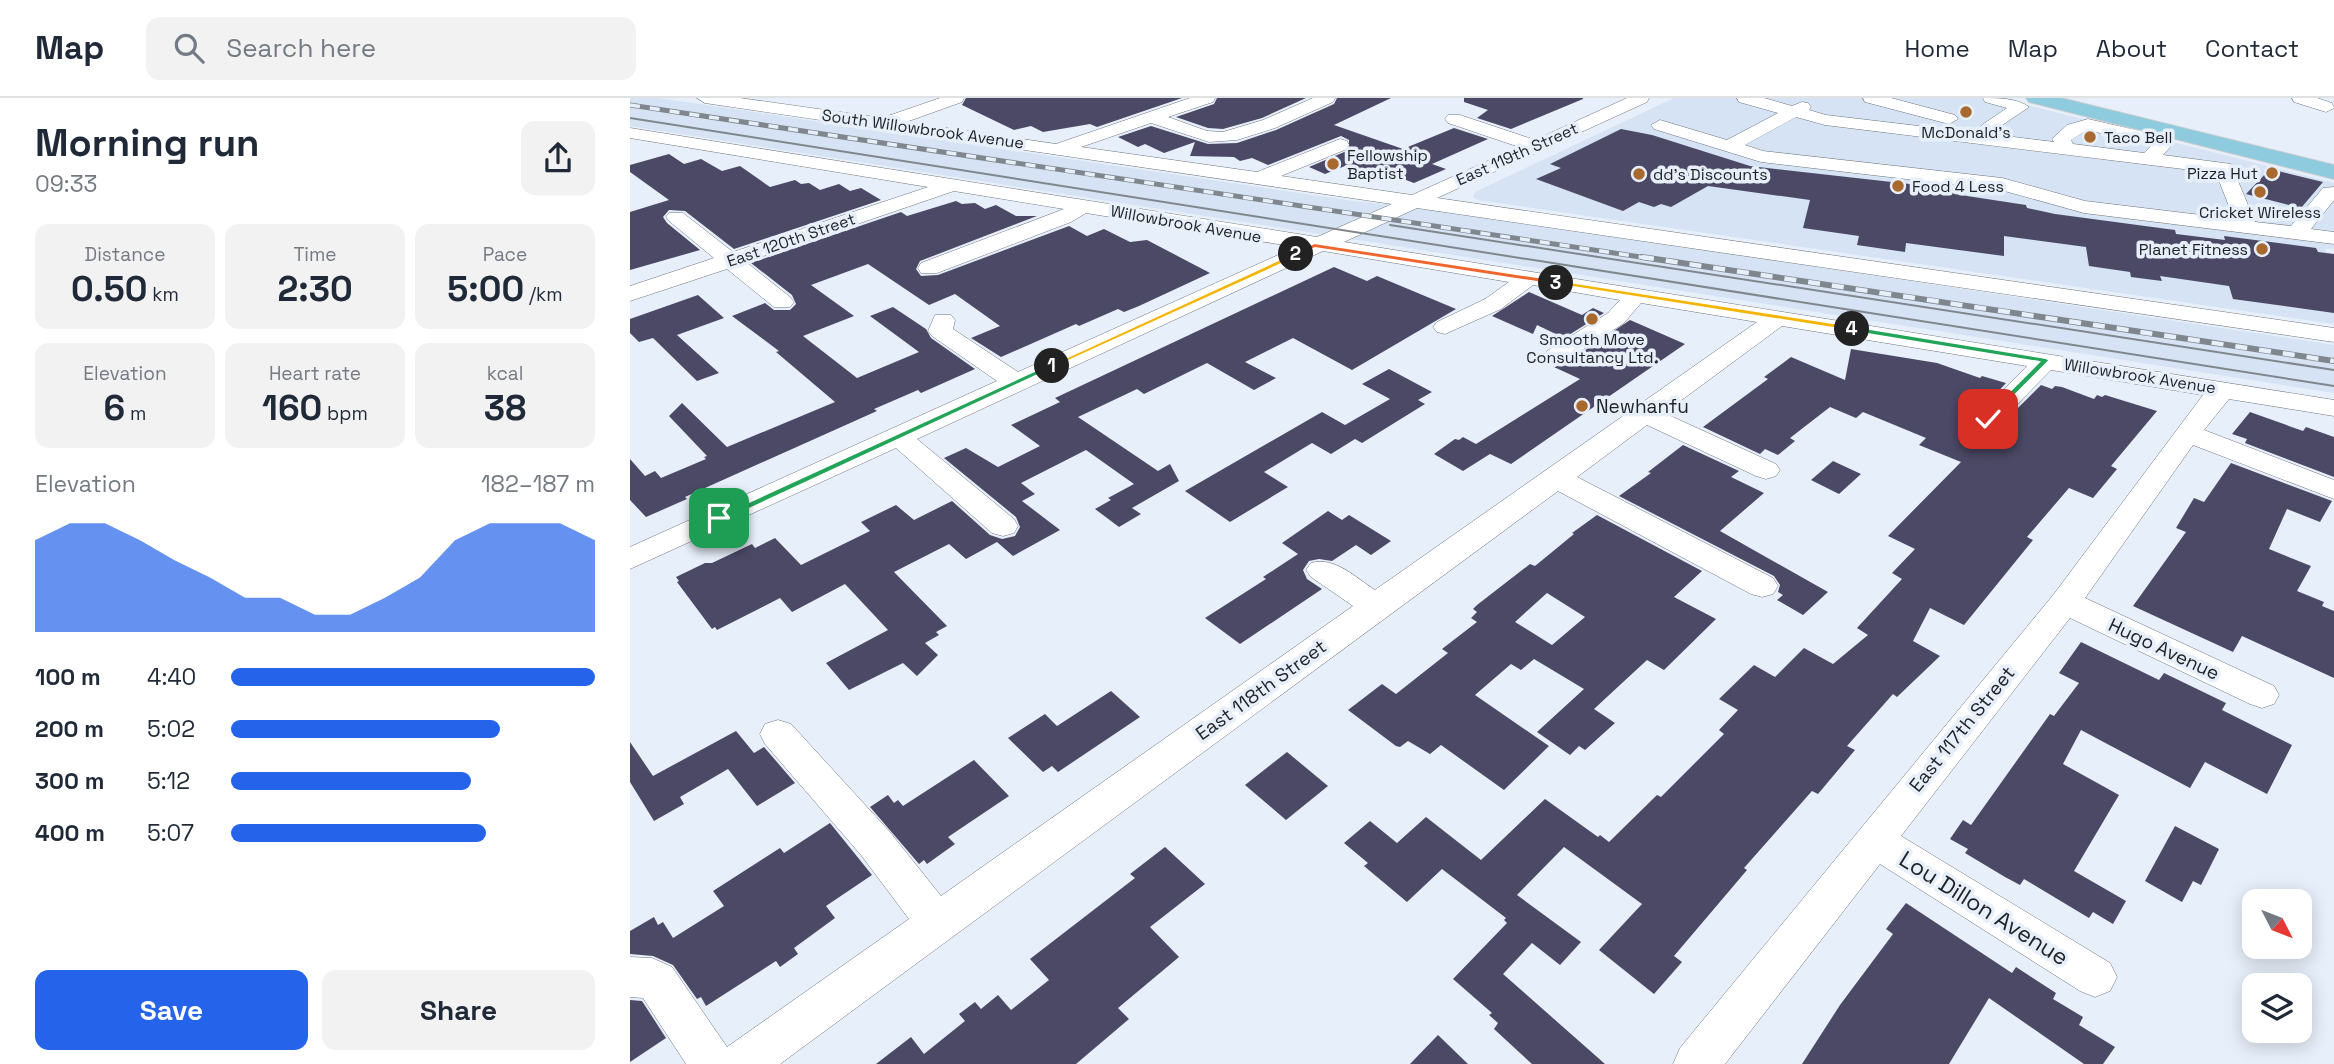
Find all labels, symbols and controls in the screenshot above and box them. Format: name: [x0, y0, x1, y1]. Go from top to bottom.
search box: [146, 17, 636, 80]
text: Map: [35, 27, 104, 69]
icon: search: [170, 29, 208, 67]
text: Search here: [226, 31, 376, 65]
text: Home: [1904, 33, 1970, 64]
text: Map: [2008, 33, 2058, 64]
text: About: [2096, 33, 2167, 64]
text: Contact: [2205, 33, 2299, 64]
street label: South Willowbrook Avenue: [821, 104, 1025, 154]
marker: McDonald's: [1958, 104, 1974, 120]
street label: East 119th Street: [1453, 118, 1581, 190]
text: Morning run: [35, 119, 260, 167]
button: share: [521, 121, 595, 195]
place label: McDonald's: [1921, 122, 2011, 143]
place label: Taco Bell: [2104, 127, 2172, 148]
marker: Taco Bell: [2082, 129, 2098, 145]
place label: Fellowship Baptist: [1347, 145, 1428, 184]
marker: Fellowship Baptist: [1325, 156, 1341, 172]
place label: Pizza Hut: [2187, 163, 2258, 184]
place label: dd's Discounts: [1653, 164, 1768, 185]
marker: Pizza Hut: [2264, 165, 2280, 181]
marker: dd's Discounts: [1631, 166, 1647, 182]
text: 09:33: [35, 169, 97, 199]
place label: Food 4 Less: [1912, 176, 2004, 197]
marker: Food 4 Less: [1890, 178, 1906, 194]
marker: Cricket Wireless: [2252, 184, 2268, 200]
street label: Willowbrook Avenue: [1109, 200, 1263, 248]
place label: Cricket Wireless: [2199, 202, 2321, 223]
street label: East 120th Street: [724, 208, 858, 272]
pin: 2: [1278, 236, 1314, 272]
place label: Planet Fitness: [2139, 239, 2248, 260]
text: 2: [1290, 241, 1301, 266]
marker: Planet Fitness: [2254, 241, 2270, 257]
text: Distance: [85, 242, 165, 267]
text: Time: [293, 242, 337, 267]
text: Pace: [483, 242, 527, 267]
pin: 3: [1538, 266, 1574, 300]
text: 0.50: [71, 267, 147, 311]
text: 2:30: [277, 267, 353, 311]
text: 5:00: [447, 267, 524, 311]
text: 3: [1550, 270, 1561, 295]
text: km: [147, 282, 179, 307]
text: /km: [524, 282, 563, 307]
marker: Smooth Move Consultancy Ltd.: [1584, 311, 1600, 327]
pin: 4: [1834, 312, 1870, 346]
text: 4: [1845, 316, 1858, 341]
place label: Smooth Move Consultancy Ltd.: [1526, 329, 1658, 368]
pin: 1: [1034, 348, 1070, 384]
text: 1: [1047, 353, 1056, 378]
street label: Willowbrook Avenue: [2063, 354, 2217, 398]
text: Elevation: [83, 361, 167, 386]
text: Heart rate: [269, 361, 361, 386]
text: kcal: [487, 361, 523, 386]
text: 6: [104, 386, 125, 430]
text: 160: [262, 386, 322, 430]
text: 38: [484, 386, 526, 430]
pin: [1958, 389, 2018, 449]
place label: Newhanfu: [1596, 394, 1689, 419]
marker: Newhanfu: [1574, 398, 1590, 414]
icon: check: [1969, 400, 2007, 438]
text: m: [125, 401, 146, 426]
text: bpm: [322, 401, 368, 426]
text: Elevation: [35, 469, 136, 499]
text: 182–187 m: [481, 469, 595, 499]
pin: [689, 488, 749, 548]
icon: arrive: [700, 499, 738, 537]
street label: Hugo Avenue: [2104, 612, 2224, 686]
street label: East 118th Street: [1191, 634, 1331, 746]
street label: East 117th Street: [1904, 661, 2020, 797]
text: 100 m: [35, 662, 101, 692]
text: 4:40: [147, 662, 196, 692]
text: 200 m: [35, 714, 104, 744]
text: 5:02: [147, 714, 195, 744]
text: 300 m: [35, 766, 104, 796]
text: 5:12: [147, 766, 190, 796]
text: 400 m: [35, 818, 105, 848]
text: 5:07: [147, 818, 194, 848]
street label: Lou Dillon Avenue: [1894, 844, 2074, 972]
north arrow: [2242, 889, 2312, 959]
map controls: [2242, 889, 2312, 1043]
button: Save: [35, 970, 308, 1050]
button: Share: [322, 970, 595, 1050]
button: layers: [2242, 973, 2312, 1043]

